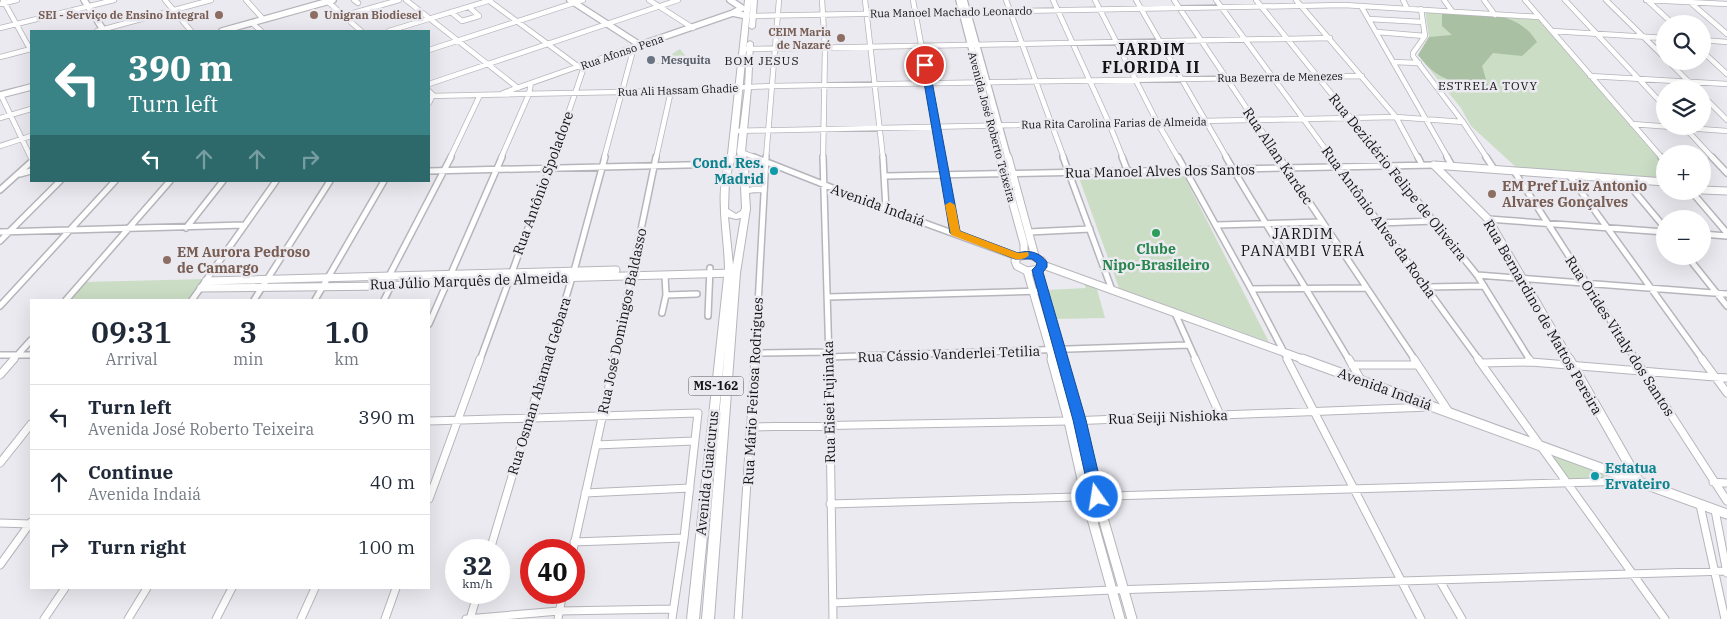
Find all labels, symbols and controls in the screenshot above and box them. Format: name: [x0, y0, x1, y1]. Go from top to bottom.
street label: Rua Manoel Machado Leonardo: [870, 4, 1032, 20]
place label: SEI - Serviço de Ensino Integral: [38, 8, 209, 22]
place label: Unigran Biodiesel: [324, 8, 422, 22]
marker: SEI - Serviço de Ensino Integral: [213, 9, 225, 21]
marker: Unigran Biodiesel: [308, 9, 320, 21]
map controls: [1656, 15, 1711, 265]
button: search: [1656, 15, 1711, 70]
place label: CEIM Maria de Nazaré: [768, 25, 831, 52]
street label: Rua Afonso Pena: [579, 31, 665, 73]
marker: CEIM Maria de Nazaré: [835, 32, 847, 44]
district label: JARDIM FLORIDA II: [1102, 39, 1200, 77]
pin: [904, 44, 946, 86]
text: 390 m: [128, 45, 233, 91]
icon: left: [45, 50, 110, 115]
street label: Avenida José Roberto Teixeira: [965, 50, 1019, 204]
icon: arrive: [911, 51, 939, 79]
place label: Mesquita: [661, 53, 711, 67]
district label: BOM JESUS: [725, 53, 800, 68]
marker: Mesquita: [645, 54, 657, 66]
street label: Rua Bezerra de Menezes: [1217, 69, 1343, 85]
district label: ESTRELA TOVY: [1438, 78, 1538, 93]
button: layers: [1656, 80, 1711, 135]
street label: Rua Ali Hassam Ghadie: [617, 81, 739, 99]
text: Turn left: [128, 89, 218, 118]
street label: Rua Dezidério Felipe de Oliveira: [1325, 90, 1471, 265]
street label: Rua Allan Kardec: [1239, 104, 1317, 208]
street label: Rua Antônio Spoladore: [509, 109, 577, 257]
street label: Rua Rita Carolina Farias de Almeida: [1021, 114, 1207, 132]
street label: Rua Antônio Alves da Rocha: [1318, 142, 1440, 302]
icon: left: [137, 145, 165, 173]
icon: ahead: [190, 145, 218, 173]
icon: ahead: [243, 145, 271, 173]
icon: right: [296, 145, 324, 173]
button: +: [1656, 145, 1711, 200]
place label: Cond. Res. Madrid: [692, 154, 764, 188]
street label: Rua Manoel Alves dos Santos: [1065, 160, 1255, 182]
marker: Cond. Res. Madrid: [768, 165, 780, 177]
place label: EM Pref Luiz Antonio Alvares Gonçalves: [1502, 177, 1647, 211]
street label: Avenida Indaiá: [828, 180, 928, 230]
marker: EM Pref Luiz Antonio Alvares Gonçalves: [1486, 188, 1498, 200]
button: −: [1656, 210, 1711, 265]
street label: Rua Bernardino de Mattos Pereira: [1480, 216, 1607, 418]
district label: JARDIM PANAMBI VERÁ: [1241, 224, 1365, 260]
street label: Rua José Domingos Baldasso: [593, 226, 651, 416]
marker: Clube Nipo-Brasileiro: [1150, 227, 1162, 239]
place label: Clube Nipo-Brasileiro: [1102, 240, 1210, 274]
place label: EM Aurora Pedroso de Camargo: [177, 243, 310, 277]
street label: Rua Orides Vitaly dos Santos: [1561, 252, 1679, 420]
marker: EM Aurora Pedroso de Camargo: [161, 254, 173, 266]
street label: Rua Júlio Marquês de Almeida: [369, 269, 569, 293]
street label: Rua Osman Ahamad Gebara: [503, 295, 575, 477]
street label: Rua Mário Feitosa Rodrigues: [739, 296, 767, 485]
text: 09:31: [91, 312, 172, 351]
text: 3: [239, 312, 257, 351]
text: 1.0: [325, 312, 369, 351]
street label: Rua Eisei Fujinaka: [819, 340, 839, 463]
street label: Rua Cássio Vanderlei Tetilia: [857, 342, 1041, 366]
text: Arrival: [105, 349, 158, 369]
text: min: [233, 349, 264, 369]
text: km: [334, 349, 359, 369]
street label: Avenida Indaiá: [1335, 364, 1435, 414]
road number: MS-162: [688, 376, 744, 396]
text: Turn left: [88, 395, 171, 419]
icon: left: [45, 403, 73, 431]
text: 390 m: [358, 405, 415, 429]
street label: Rua Seiji Nishioka: [1108, 406, 1229, 428]
street label: Avenida Guaicurus: [691, 409, 723, 536]
text: Avenida José Roberto Teixeira: [88, 419, 314, 439]
place label: Estatua Ervateiro: [1605, 459, 1670, 493]
text: Continue: [88, 460, 173, 484]
icon: ahead: [45, 468, 73, 496]
text: 40 m: [370, 470, 415, 494]
position arrow: [1070, 470, 1122, 522]
marker: Estatua Ervateiro: [1589, 470, 1601, 482]
text: Avenida Indaiá: [88, 484, 201, 504]
icon: right: [45, 533, 73, 561]
text: Turn right: [88, 535, 186, 559]
text: 100 m: [358, 535, 415, 559]
speed limit sign: 40: [520, 539, 585, 604]
text: 32: [462, 549, 493, 582]
text: km/h: [462, 576, 493, 591]

